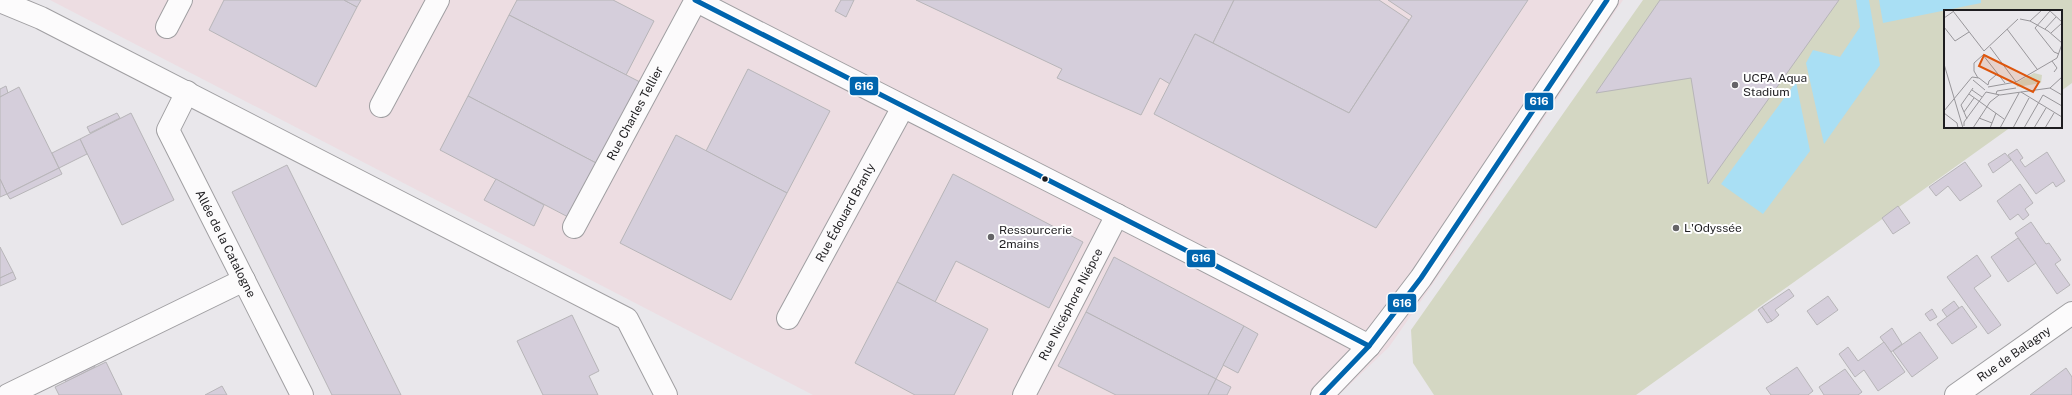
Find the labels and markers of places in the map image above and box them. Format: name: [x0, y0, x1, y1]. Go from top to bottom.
place label: UCPA Aqua Stadium: [1743, 71, 1807, 99]
marker: UCPA Aqua Stadium: [1730, 80, 1740, 90]
unlabelled marker: [1040, 174, 1050, 184]
place label: L'Odyssée: [1684, 221, 1742, 235]
place label: Ressourcerie 2mains: [999, 223, 1072, 251]
marker: L'Odyssée: [1671, 223, 1681, 233]
marker: Ressourcerie 2mains: [986, 232, 996, 242]

